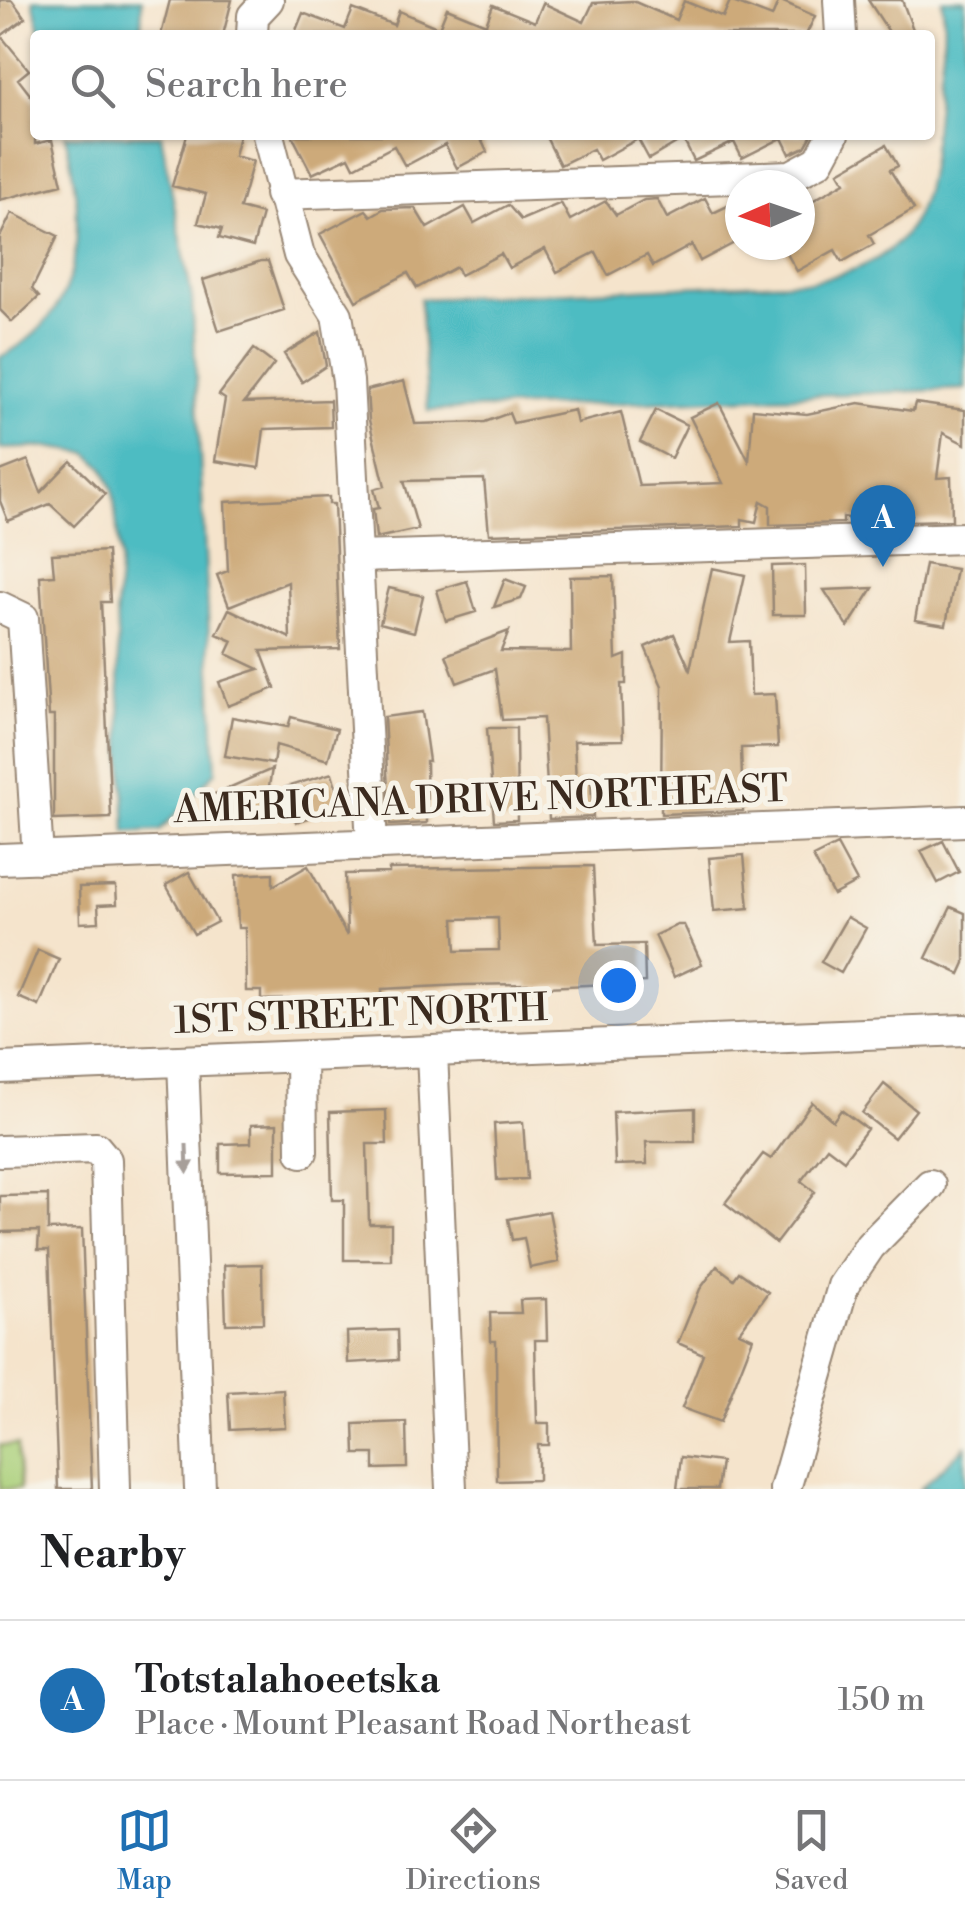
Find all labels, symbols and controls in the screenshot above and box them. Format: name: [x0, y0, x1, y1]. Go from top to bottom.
search box: [30, 30, 935, 140]
icon: search: [65, 58, 120, 113]
text: Search here: [145, 62, 348, 109]
north arrow: [725, 170, 815, 260]
pin: A: [850, 484, 916, 567]
street label: AMERICANA DRIVE NORTHEAST: [172, 766, 789, 834]
your location: [593, 960, 644, 1011]
street label: 1ST STREET NORTH: [173, 985, 549, 1045]
one-way arrow: [179, 1143, 195, 1175]
text: Nearby: [40, 1528, 185, 1581]
text: Totstalahoeetska: [135, 1657, 440, 1704]
text: A: [61, 1680, 84, 1720]
text: 150 m: [838, 1680, 925, 1720]
text: Place · Mount Pleasant Road Northeast: [135, 1704, 691, 1744]
tab: Map: [117, 1803, 172, 1898]
tab: Directions: [406, 1803, 541, 1898]
tab: Saved: [775, 1803, 848, 1898]

